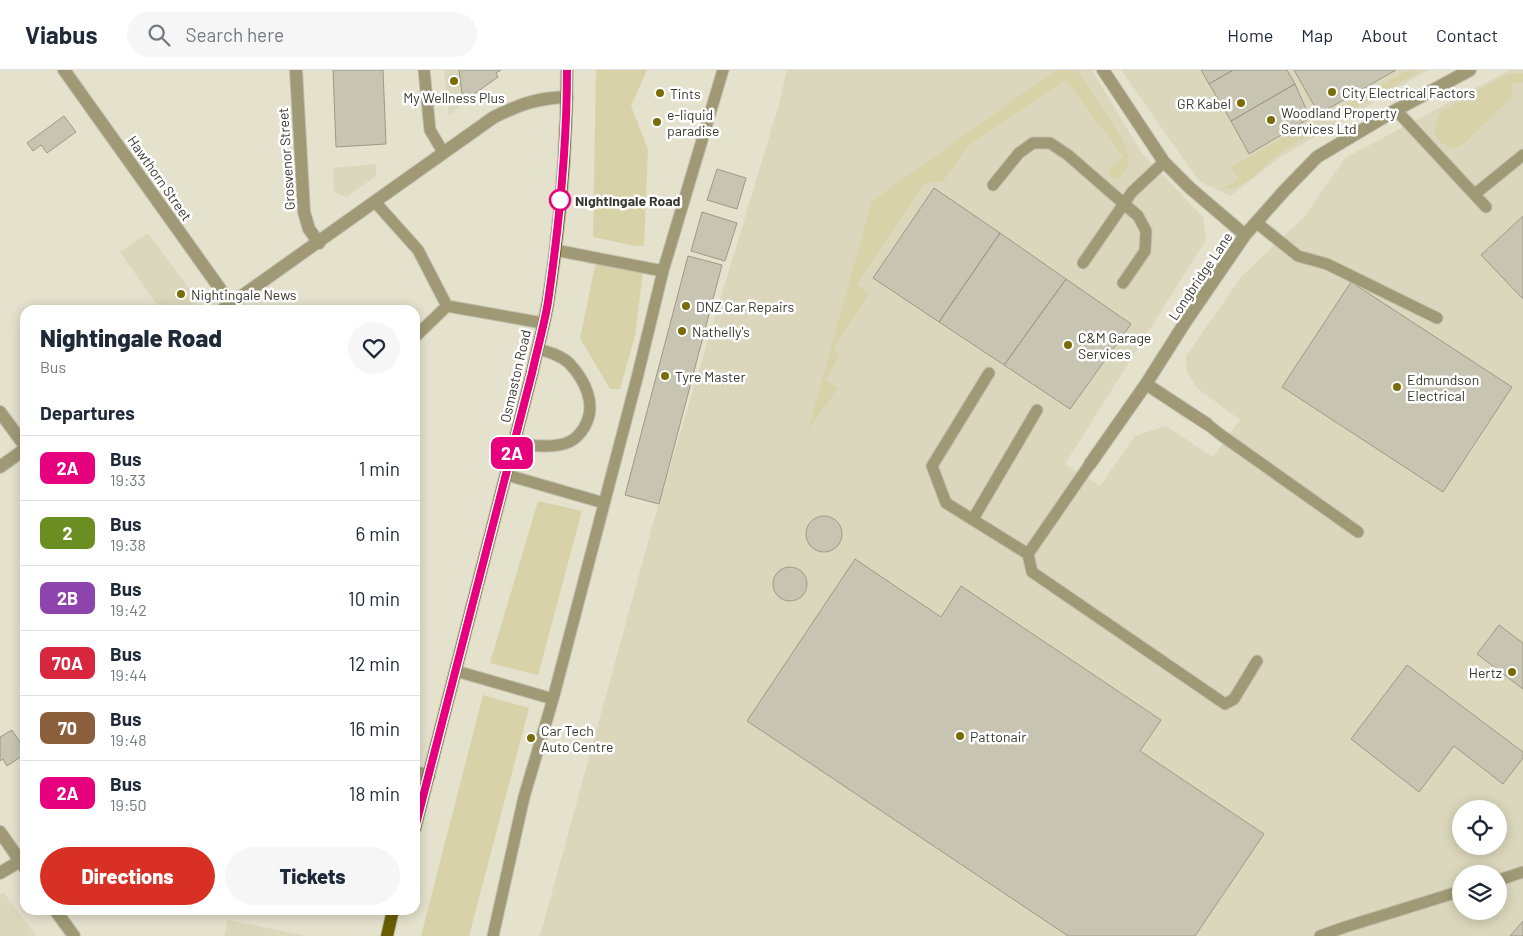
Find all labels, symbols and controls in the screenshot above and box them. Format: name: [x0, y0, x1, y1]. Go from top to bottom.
search box: [127, 12, 477, 57]
text: Viabus: [25, 20, 97, 49]
icon: search: [145, 21, 173, 49]
text: Search here: [185, 23, 284, 46]
text: Home: [1227, 24, 1273, 46]
text: Map: [1301, 24, 1333, 46]
text: About: [1361, 24, 1408, 46]
text: Contact: [1436, 24, 1498, 46]
marker: My Wellness Plus: [448, 75, 460, 87]
place label: City Electrical Factors: [1342, 84, 1476, 101]
place label: Tints: [670, 85, 701, 102]
marker: City Electrical Factors: [1326, 86, 1338, 98]
marker: Tints: [654, 87, 666, 99]
place label: My Wellness Plus: [403, 89, 505, 106]
place label: GR Kabel: [1177, 95, 1231, 112]
marker: GR Kabel: [1235, 97, 1247, 109]
place label: Woodland Property Services Ltd: [1281, 104, 1397, 137]
place label: e-liquid paradise: [667, 106, 720, 139]
street label: Grosvenor Street: [274, 107, 298, 211]
marker: Woodland Property Services Ltd: [1265, 114, 1277, 126]
marker: e-liquid paradise: [651, 116, 663, 128]
street label: Hawthorn Street: [124, 132, 196, 224]
marker: Nightingale Road: [549, 189, 571, 211]
place label: Nightingale Road: [575, 192, 681, 209]
street label: Longbridge Lane: [1164, 229, 1236, 323]
place label: Nightingale News: [191, 286, 297, 303]
marker: Nightingale News: [175, 288, 187, 300]
place label: DNZ Car Repairs: [696, 298, 795, 315]
marker: DNZ Car Repairs: [680, 300, 692, 312]
button: heart: [348, 322, 400, 374]
text: Nightingale Road: [40, 323, 222, 352]
place label: Nathelly's: [692, 323, 750, 340]
marker: Nathelly's: [676, 325, 688, 337]
street label: Osmaston Road: [496, 328, 534, 424]
place label: C&M Garage Services: [1078, 329, 1151, 362]
marker: C&M Garage Services: [1062, 339, 1074, 351]
text: Bus: [40, 357, 66, 376]
place label: Tyre Master: [675, 368, 746, 385]
marker: Tyre Master: [659, 370, 671, 382]
place label: Edmundson Electrical: [1407, 371, 1479, 404]
marker: Edmundson Electrical: [1391, 381, 1403, 393]
text: Departures: [40, 401, 135, 424]
line badge: 2A: [490, 437, 534, 469]
text: 2A: [501, 442, 523, 464]
text: Bus: [110, 447, 142, 470]
text: 2A: [56, 457, 79, 479]
text: 1 min: [359, 457, 400, 480]
text: 19:33: [110, 470, 146, 489]
text: Bus: [110, 512, 142, 535]
text: 2: [62, 522, 73, 544]
text: 6 min: [356, 522, 400, 545]
text: 19:38: [110, 535, 146, 554]
text: Bus: [110, 577, 142, 600]
text: 2B: [57, 587, 78, 609]
text: 10 min: [348, 587, 400, 610]
text: 19:42: [110, 600, 147, 619]
text: Bus: [110, 642, 142, 665]
text: 70A: [52, 652, 83, 674]
text: 12 min: [349, 652, 400, 675]
place label: Hertz: [1469, 664, 1502, 681]
text: 19:44: [110, 665, 147, 684]
marker: Hertz: [1506, 666, 1518, 678]
text: Bus: [110, 707, 142, 730]
text: 70: [58, 717, 77, 739]
text: 16 min: [349, 717, 400, 740]
place label: Car Tech Auto Centre: [541, 722, 613, 755]
place label: Pattonair: [970, 728, 1026, 745]
text: 19:48: [110, 730, 147, 749]
marker: Pattonair: [954, 730, 966, 742]
marker: Car Tech Auto Centre: [525, 732, 537, 744]
text: Bus: [110, 772, 142, 795]
text: 2A: [56, 782, 79, 804]
text: 18 min: [349, 782, 400, 805]
text: 19:50: [110, 795, 147, 814]
map controls: [1452, 800, 1507, 920]
button: locate: [1452, 800, 1507, 855]
button: Directions: [40, 847, 215, 905]
button: Tickets: [225, 847, 400, 905]
button: layers: [1452, 865, 1507, 920]

